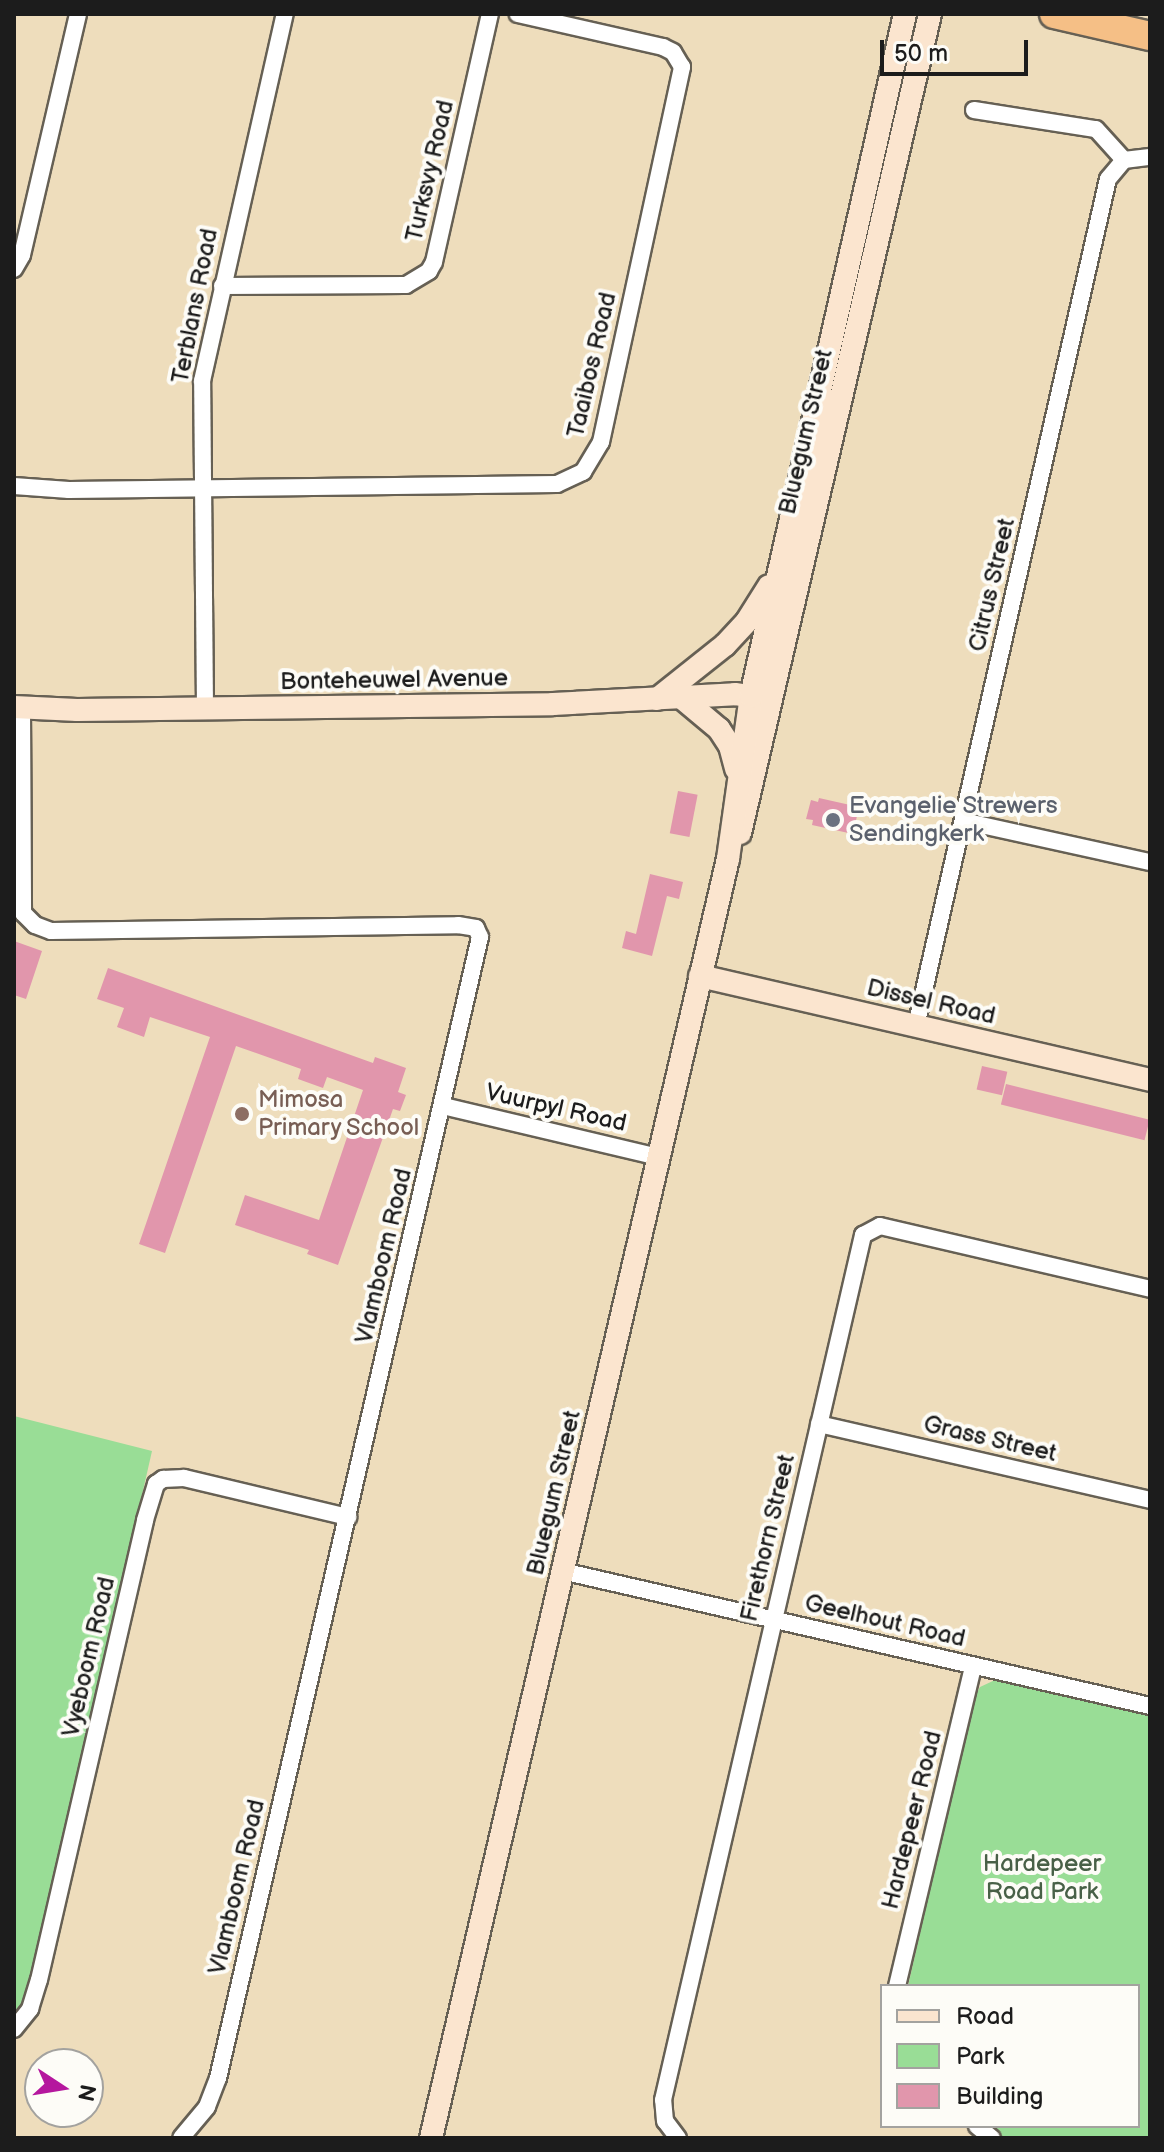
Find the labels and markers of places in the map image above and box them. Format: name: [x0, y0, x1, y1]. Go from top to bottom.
place label: Evangelie Strewers Sendingkerk: [849, 792, 1058, 848]
marker: Evangelie Strewers Sendingkerk: [824, 811, 842, 829]
place label: Mimosa Primary School: [258, 1086, 421, 1142]
marker: Mimosa Primary School: [233, 1105, 251, 1123]

